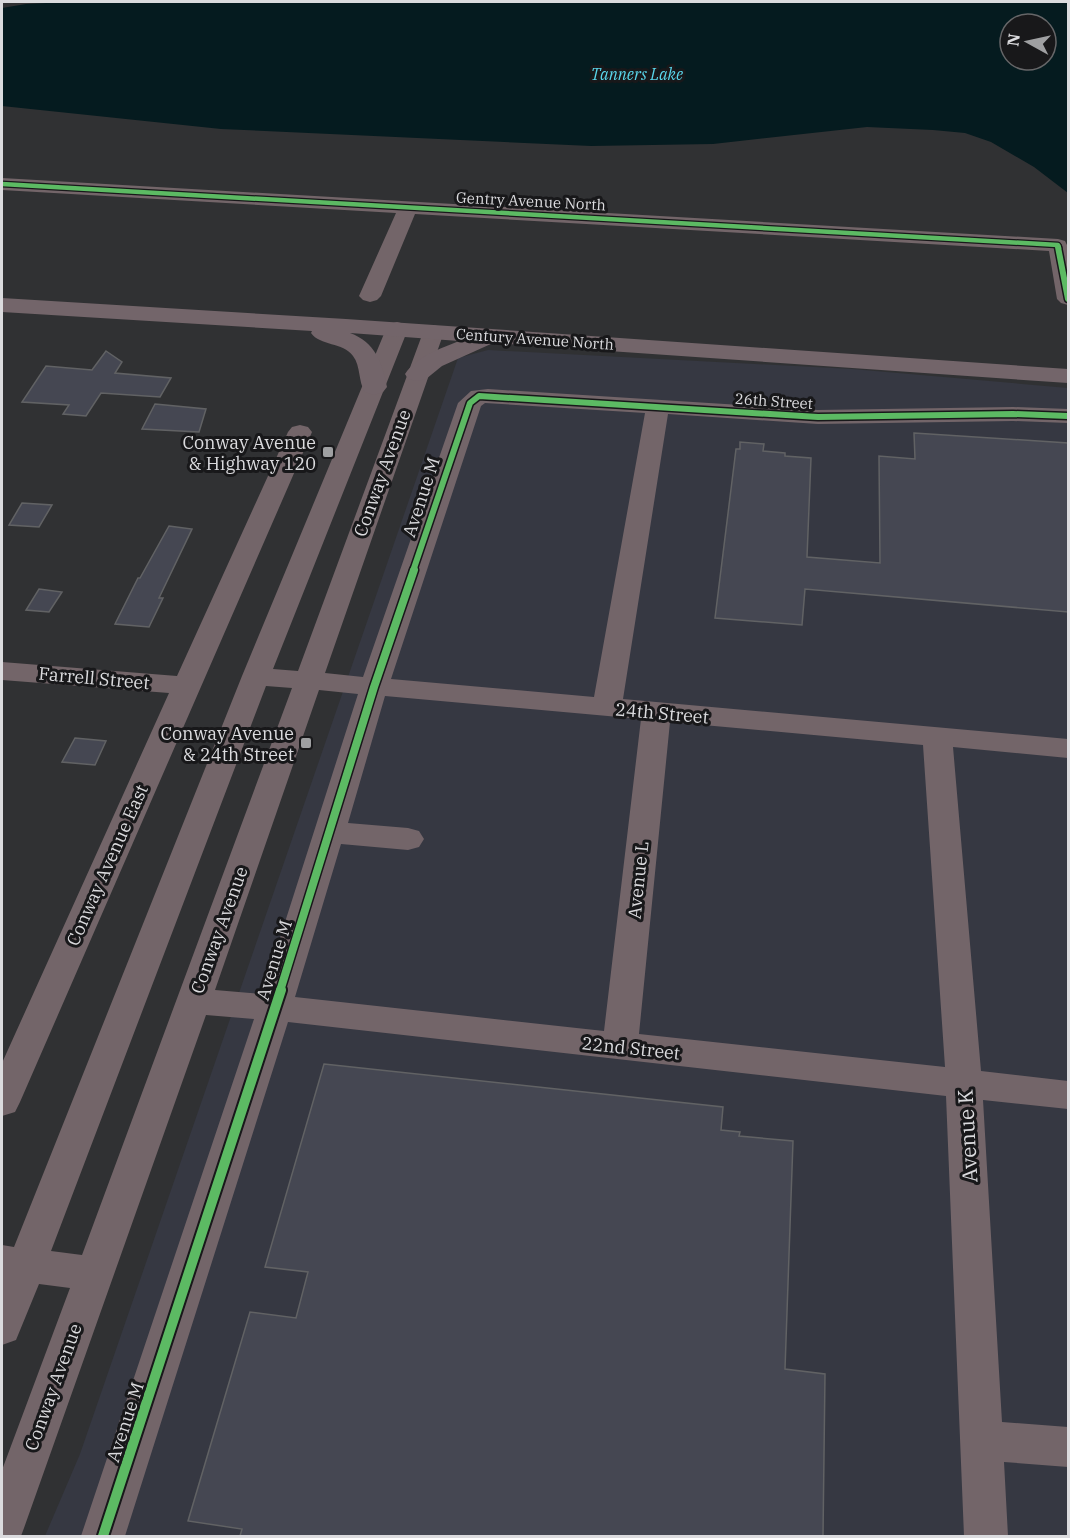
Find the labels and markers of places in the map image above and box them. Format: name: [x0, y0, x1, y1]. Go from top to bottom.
place label: Conway Avenue & Highway 120: [182, 431, 316, 475]
marker: Conway Avenue & Highway 120: [321, 445, 335, 459]
place label: Conway Avenue & 24th Street: [160, 722, 294, 766]
marker: Conway Avenue & 24th Street: [299, 736, 313, 750]

